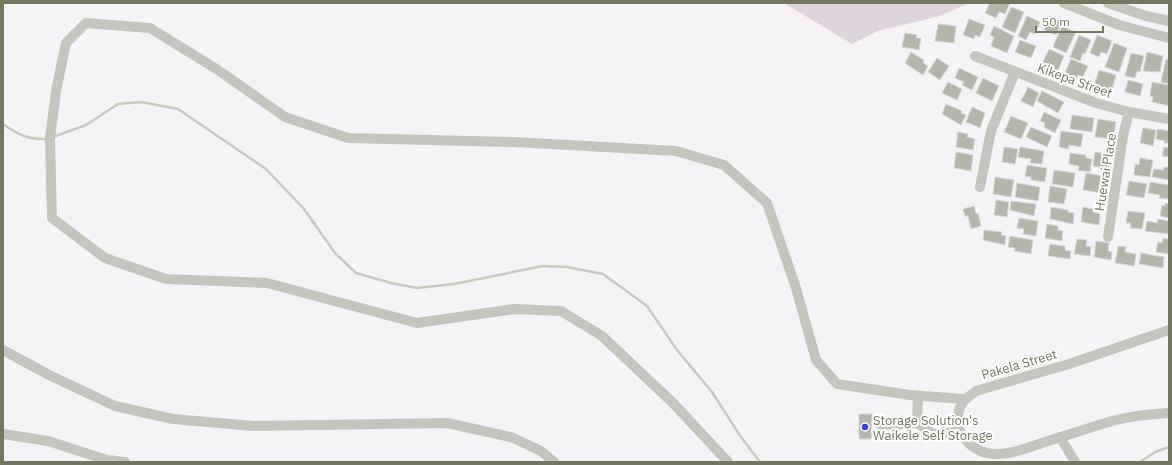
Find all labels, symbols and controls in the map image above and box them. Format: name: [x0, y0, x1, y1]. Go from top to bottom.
scale bar: [1036, 8, 1103, 34]
text: 50 m: [1042, 14, 1070, 29]
street label: Kikepa Street: [1035, 59, 1115, 102]
street label: Huewai Place: [1091, 132, 1120, 212]
street label: Pakela Street: [979, 346, 1059, 383]
place label: Storage Solution's Waikele Self Storage: [873, 412, 993, 444]
marker: Storage Solution's Waikele Self Storage: [860, 422, 870, 432]

